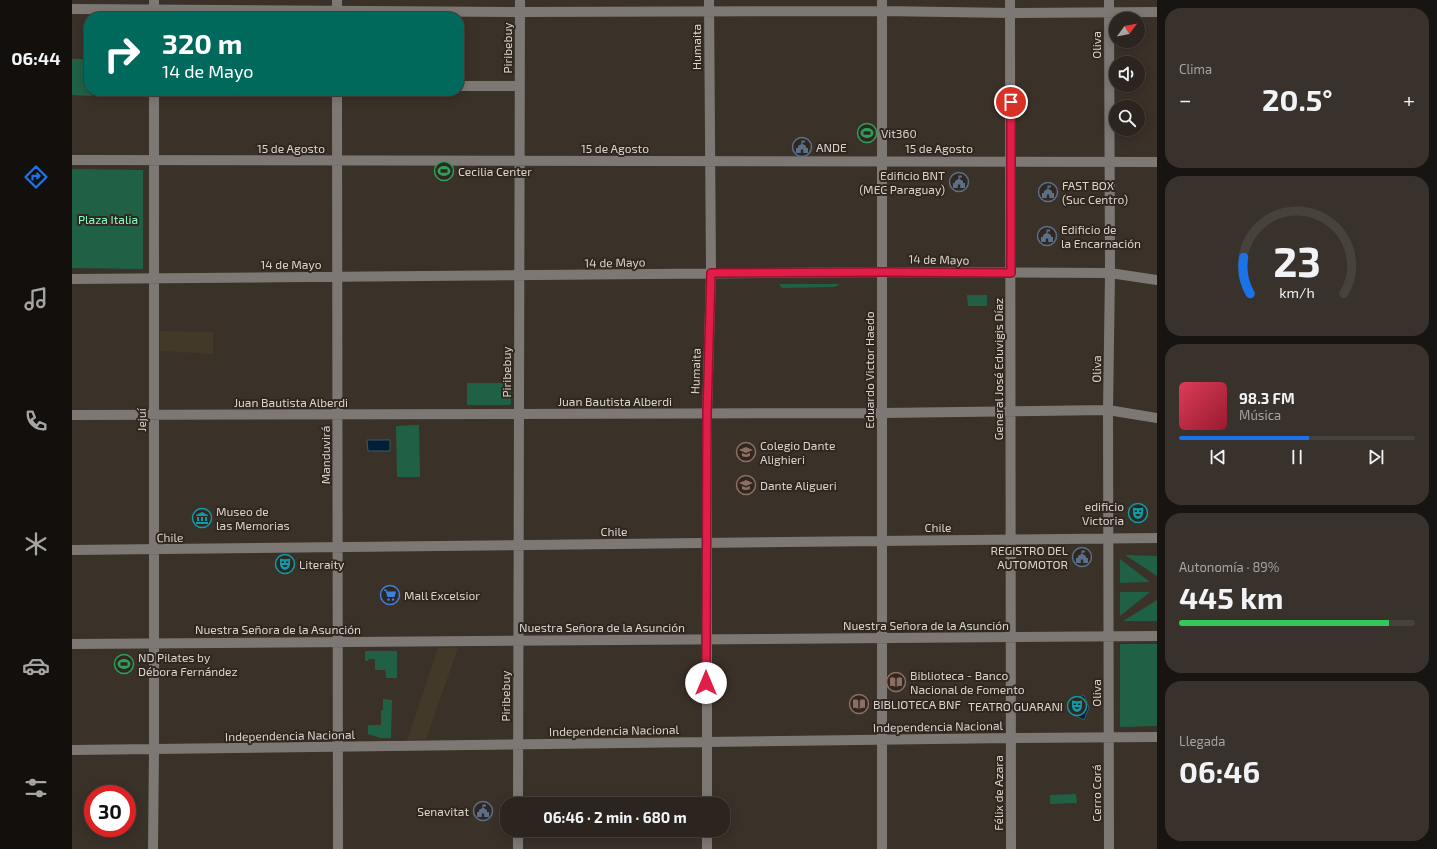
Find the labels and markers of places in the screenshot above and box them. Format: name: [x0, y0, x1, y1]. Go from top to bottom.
pin: [994, 85, 1028, 119]
sports icon: Vit360: [856, 122, 878, 144]
place label: Vit360: [881, 126, 917, 140]
public building icon: ANDE: [791, 136, 813, 158]
place label: ANDE: [816, 140, 847, 154]
sports icon: Cecilia Center: [433, 160, 455, 182]
place label: Cecilia Center: [458, 164, 532, 178]
place label: Edificio BNT (MEC Paraguay): [859, 168, 945, 196]
public building icon: Edificio BNT (MEC Paraguay): [948, 171, 970, 193]
place label: FAST BOX (Suc Centro): [1062, 178, 1128, 206]
public building icon: FAST BOX (Suc Centro): [1037, 181, 1059, 203]
place label: Edificio de la Encarnación: [1061, 222, 1141, 250]
public building icon: Edificio de la Encarnación: [1036, 225, 1058, 247]
place label: Colegio Dante Alighieri: [760, 438, 835, 466]
school or university icon: Colegio Dante Alighieri: [735, 441, 757, 463]
school or university icon: Dante Aligueri: [735, 474, 757, 496]
place label: Dante Aligueri: [760, 478, 837, 492]
place label: edificio Victoria: [1082, 499, 1124, 527]
theatre icon: edificio Victoria: [1127, 502, 1149, 524]
place label: Museo de las Memorias: [216, 504, 290, 532]
museum icon: Museo de las Memorias: [191, 507, 213, 529]
place label: REGISTRO DEL AUTOMOTOR: [991, 543, 1068, 571]
public building icon: REGISTRO DEL AUTOMOTOR: [1071, 546, 1093, 568]
theatre icon: Literaity: [274, 553, 296, 575]
place label: Literaity: [299, 557, 345, 571]
supermarket icon: Mall Excelsior: [379, 584, 401, 606]
place label: Mall Excelsior: [404, 588, 480, 602]
place label: ND Pilates by Débora Fernández: [138, 650, 238, 678]
sports icon: ND Pilates by Débora Fernández: [113, 653, 135, 675]
place label: Biblioteca - Banco Nacional de Fomento: [910, 668, 1025, 696]
library icon: Biblioteca - Banco Nacional de Fomento: [885, 671, 907, 693]
library icon: BIBLIOTECA BNF: [848, 693, 870, 715]
theatre icon: TEATRO GUARANI: [1066, 695, 1088, 717]
place label: BIBLIOTECA BNF: [873, 697, 961, 711]
place label: TEATRO GUARANI: [968, 699, 1063, 713]
public building icon: Senavitat: [472, 800, 494, 822]
place label: Senavitat: [417, 804, 469, 818]

